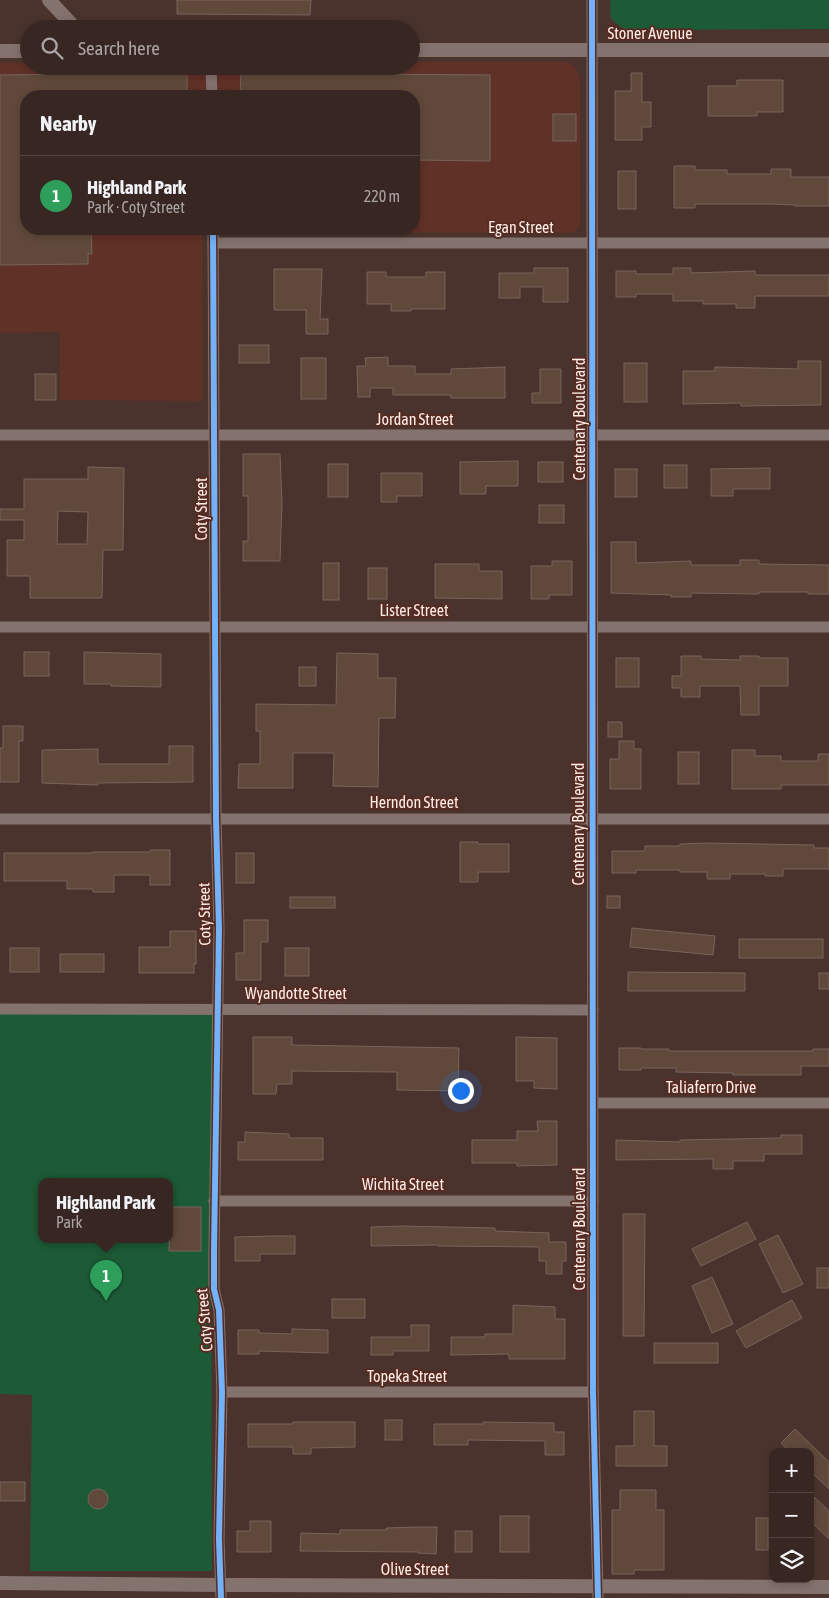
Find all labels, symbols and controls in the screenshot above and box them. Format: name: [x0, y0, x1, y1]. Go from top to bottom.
search box: [20, 20, 420, 75]
street label: Stoner Avenue: [608, 24, 692, 42]
icon: search: [38, 34, 66, 62]
text: Search here: [78, 37, 160, 59]
text: Nearby: [40, 111, 96, 135]
text: Highland Park: [87, 176, 186, 198]
text: 1: [52, 187, 60, 205]
text: 220 m: [364, 187, 400, 205]
text: Park · Coty Street: [87, 198, 185, 216]
street label: Egan Street: [488, 218, 554, 237]
street label: Centenary Boulevard: [570, 358, 589, 480]
street label: Jordan Street: [376, 410, 454, 428]
street label: Coty Street: [192, 477, 211, 541]
street label: Lister Street: [379, 601, 449, 619]
street label: Centenary Boulevard: [569, 763, 588, 885]
street label: Herndon Street: [369, 793, 459, 811]
street label: Coty Street: [194, 882, 215, 946]
street label: Wyandotte Street: [245, 984, 347, 1003]
your location: [448, 1078, 474, 1104]
street label: Taliaferro Drive: [666, 1078, 756, 1096]
street label: Centenary Boulevard: [570, 1168, 589, 1290]
street label: Wichita Street: [362, 1175, 444, 1193]
popup: [38, 1178, 173, 1243]
text: Highland Park: [56, 1191, 155, 1213]
text: Park: [56, 1213, 83, 1231]
pin: 1: [90, 1260, 122, 1301]
street label: Coty Street: [192, 1287, 217, 1352]
street label: Topeka Street: [367, 1367, 447, 1386]
map controls: [769, 1448, 814, 1583]
button: +: [769, 1448, 814, 1493]
button: −: [769, 1493, 814, 1538]
button: layers: [769, 1538, 814, 1583]
street label: Olive Street: [381, 1560, 450, 1578]

